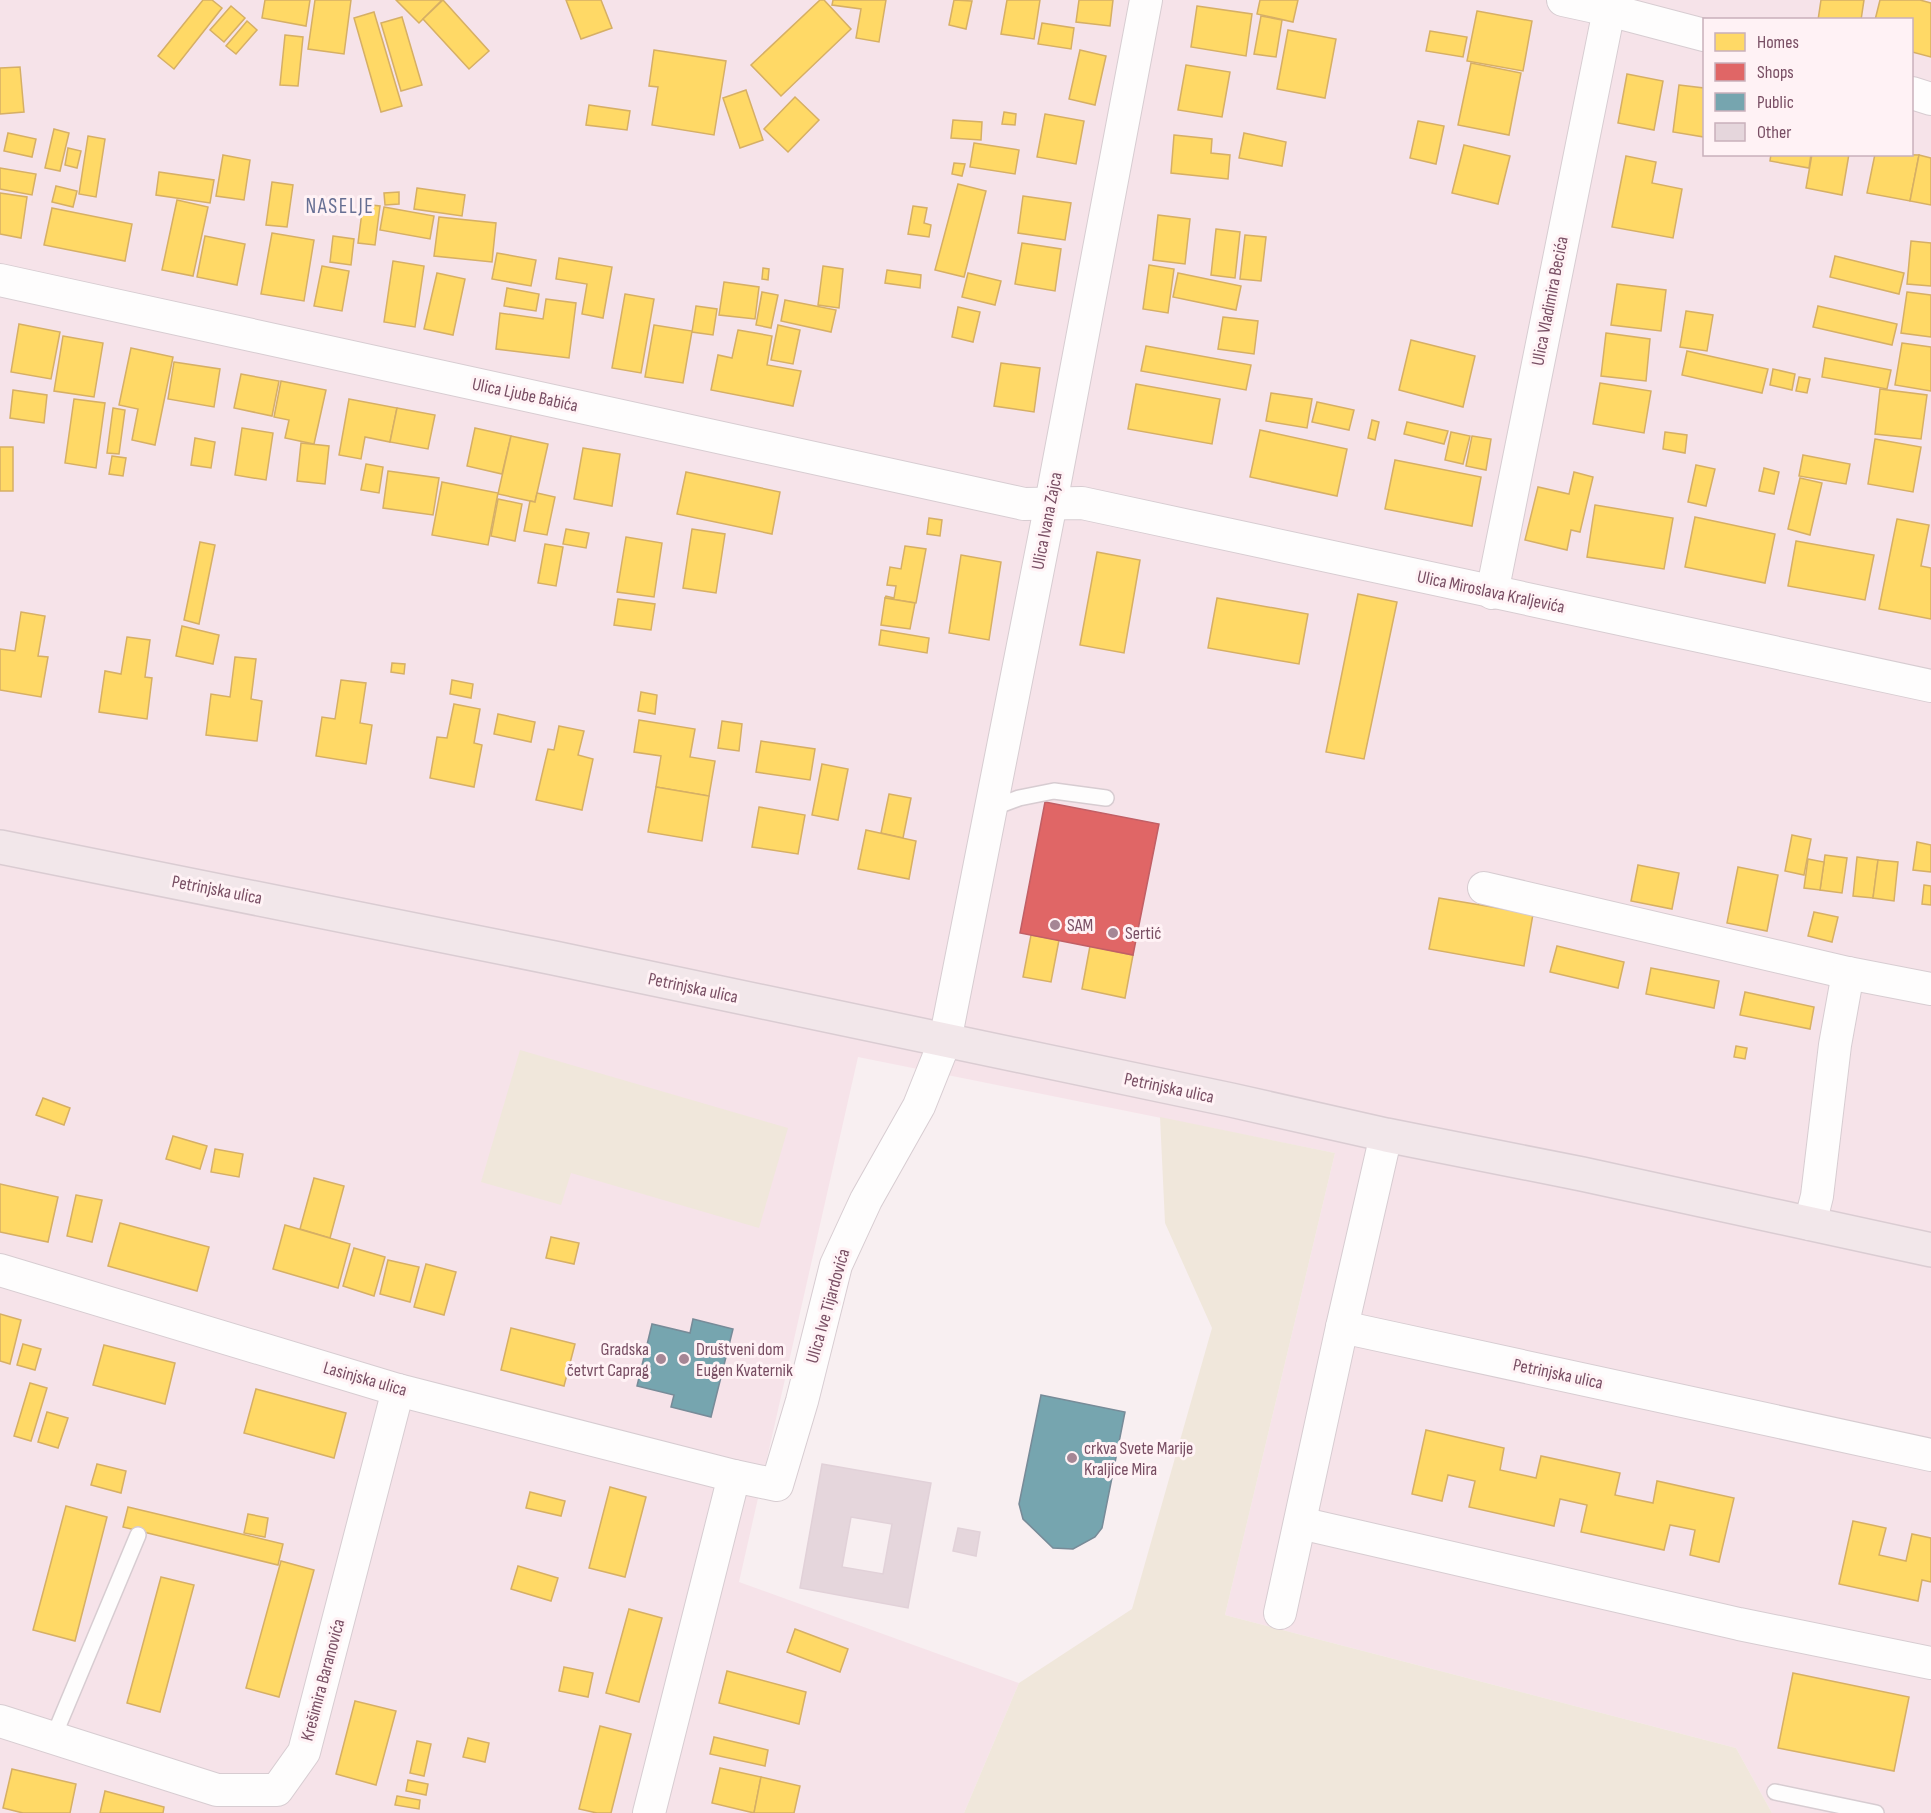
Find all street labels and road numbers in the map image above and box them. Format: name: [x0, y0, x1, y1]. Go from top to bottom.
street label: Ulica Vladimira Becića: [1527, 235, 1573, 367]
street label: Ulica Ljube Babića: [470, 374, 580, 416]
street label: Ulica Ivana Zajca: [1027, 470, 1067, 572]
street label: Ulica Miroslava Kraljevića: [1415, 566, 1567, 618]
street label: Petrinjska ulica: [170, 871, 264, 909]
street label: Petrinjska ulica: [646, 968, 740, 1008]
street label: Petrinjska ulica: [1122, 1068, 1216, 1108]
street label: Ulica Ive Tijardovića: [802, 1246, 854, 1366]
street label: Petrinjska ulica: [1511, 1354, 1605, 1394]
street label: Lasinjska ulica: [321, 1357, 409, 1401]
street label: Krešimira Baranovića: [297, 1617, 349, 1743]

